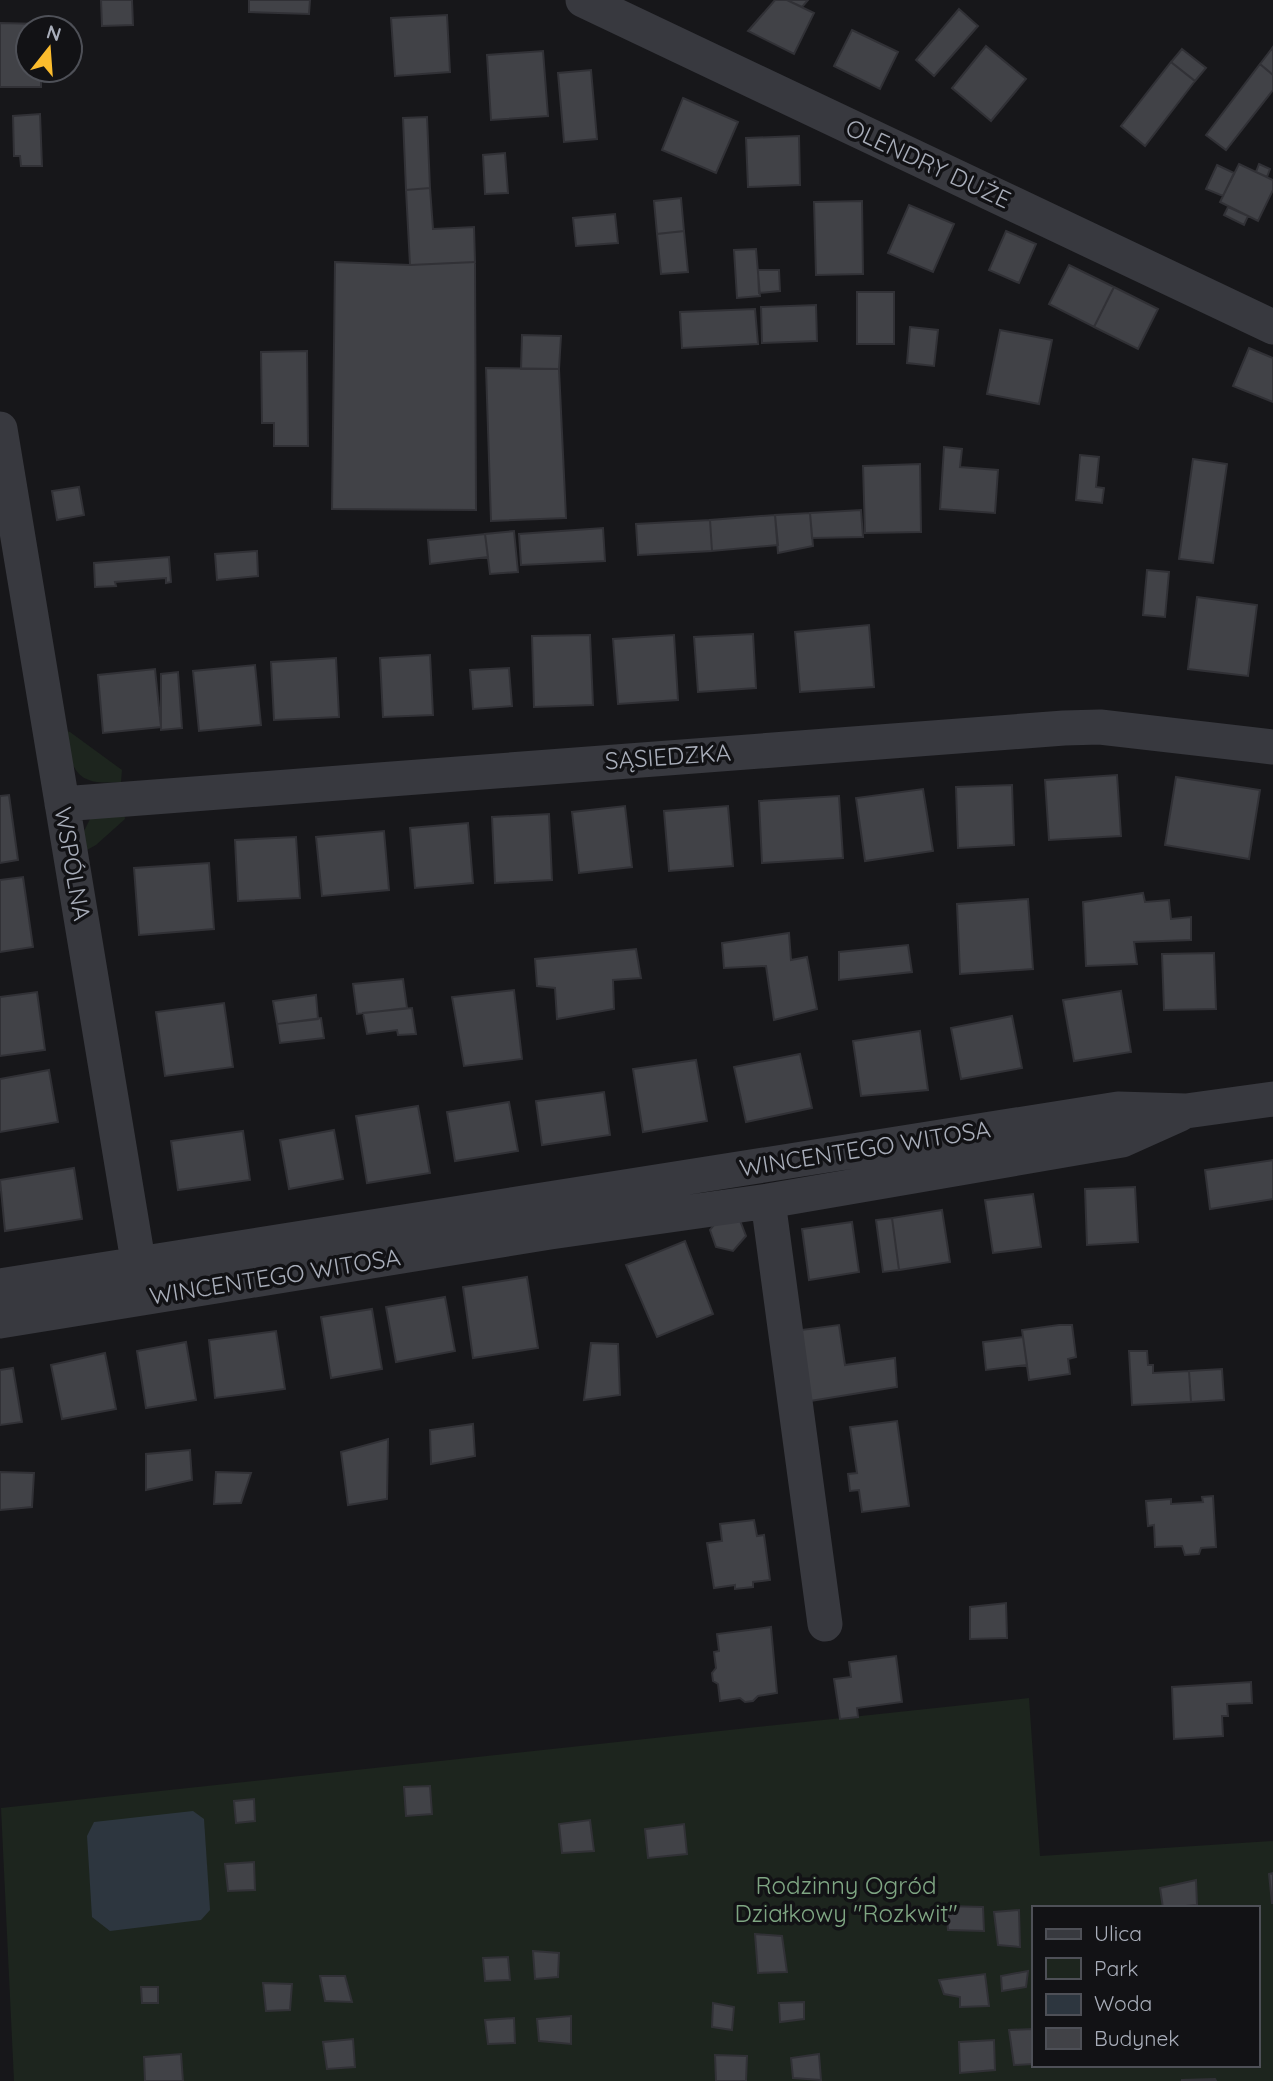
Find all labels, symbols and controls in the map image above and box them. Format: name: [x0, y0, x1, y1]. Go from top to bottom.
north arrow: [14, 14, 84, 84]
text: N: [44, 19, 64, 46]
street label: OLENDRY DUŻE: [841, 112, 1016, 214]
street label: SĄSIEDZKA: [604, 737, 732, 775]
street label: WSPÓLNA: [48, 805, 98, 923]
street label: WINCENTEGO WITOSA: [737, 1113, 993, 1183]
street label: WINCENTEGO WITOSA: [147, 1241, 403, 1311]
park label: Rodzinny Ogród Działkowy "Rozkwit": [734, 1870, 958, 1928]
legend: [1032, 1906, 1259, 2067]
text: Ulica: [1094, 1920, 1142, 1946]
text: Park: [1094, 1955, 1138, 1981]
text: Woda: [1094, 1990, 1152, 2016]
text: Budynek: [1094, 2025, 1180, 2051]

